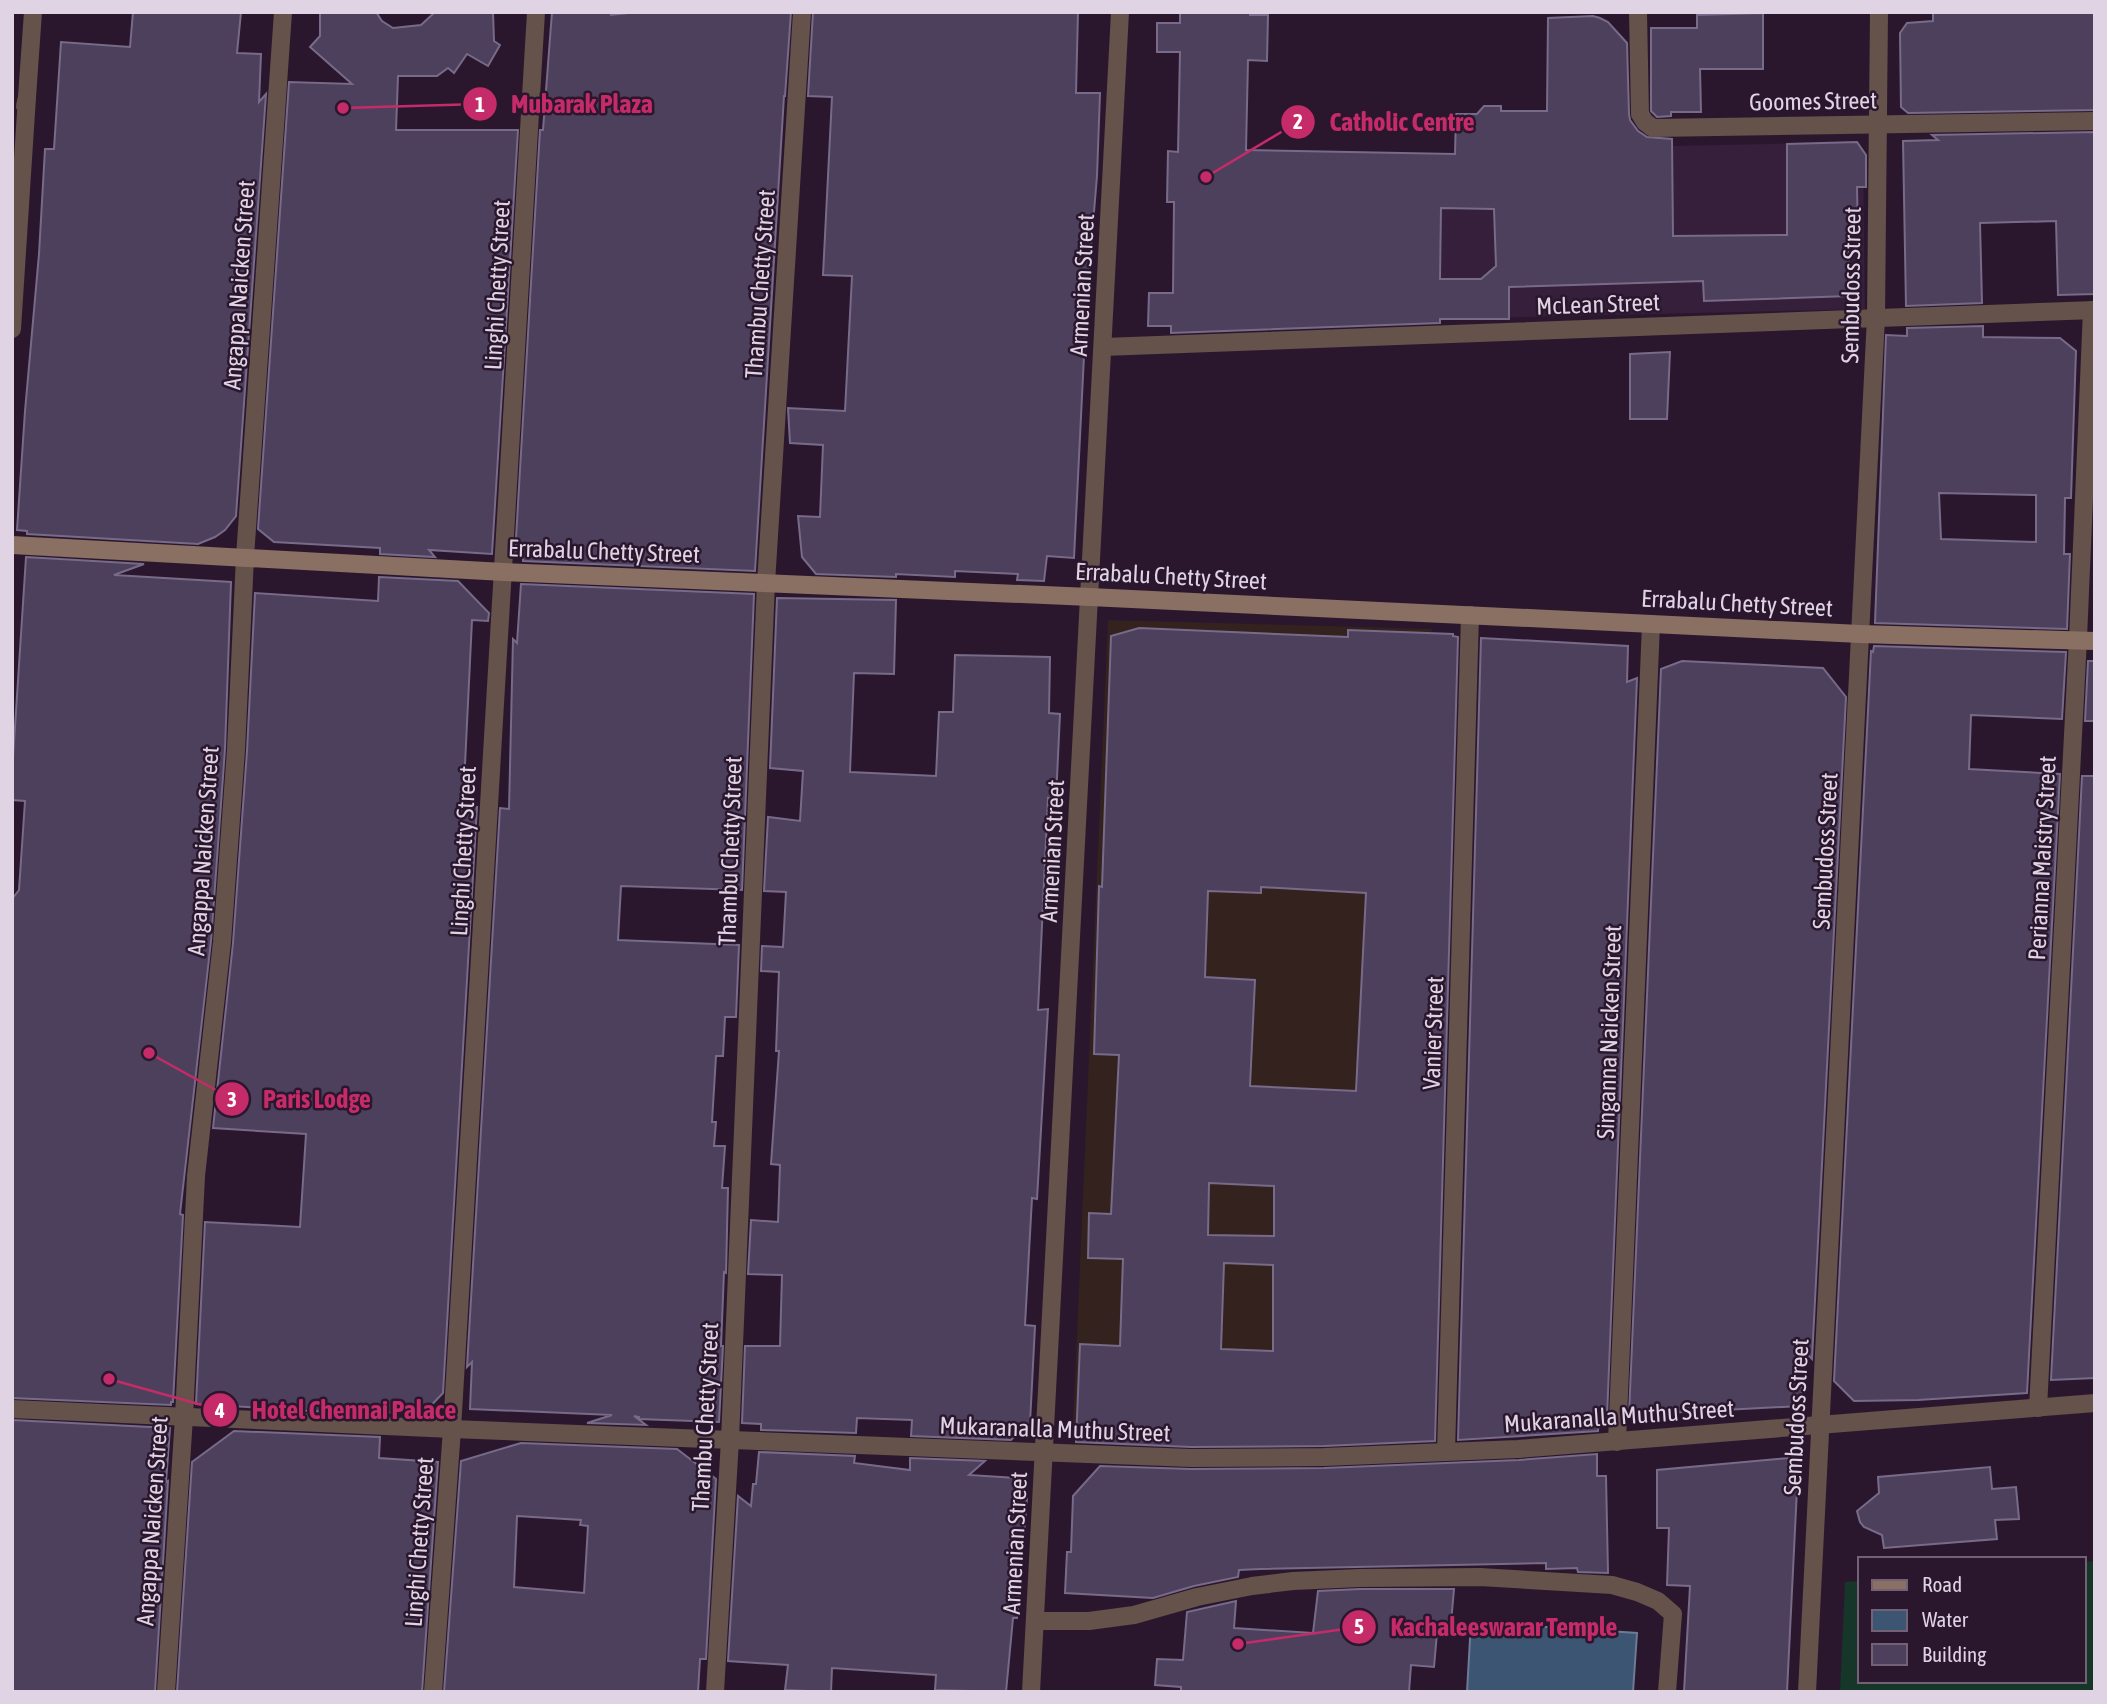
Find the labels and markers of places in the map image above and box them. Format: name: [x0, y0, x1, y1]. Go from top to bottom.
callout: Mubarak Plaza: [462, 81, 667, 128]
callout: Catholic Centre: [1281, 98, 1489, 145]
callout: Paris Lodge: [215, 1076, 385, 1123]
callout: Hotel Chennai Palace: [202, 1387, 470, 1434]
callout: Kachaleeswarar Temple: [1342, 1603, 1632, 1650]

